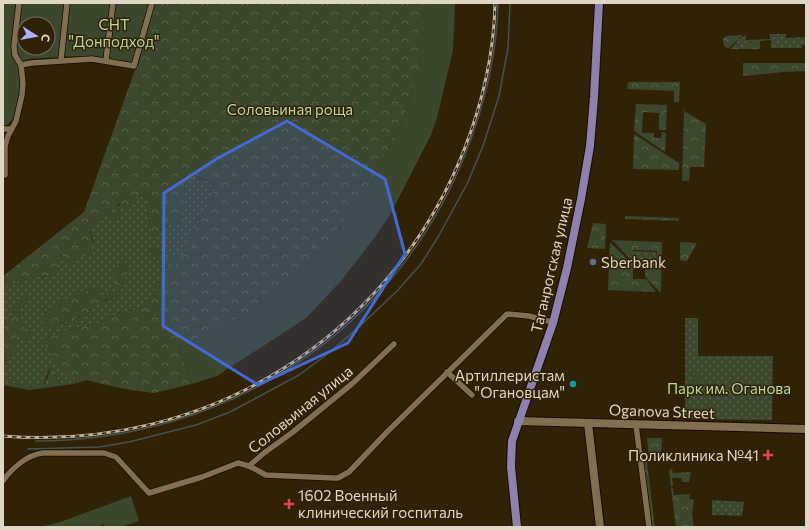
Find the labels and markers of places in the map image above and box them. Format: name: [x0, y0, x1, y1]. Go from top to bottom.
place label: Sberbank: [601, 253, 666, 271]
marker: Sberbank: [588, 257, 598, 267]
place label: Артиллеристам "Огановцам": [455, 366, 565, 401]
marker: Артиллеристам "Огановцам": [568, 379, 578, 389]
place label: Поликлиника №41: [628, 446, 759, 464]
marker: Поликлиника №41: [762, 449, 774, 461]
place label: 1602 Военный клинический госпиталь: [298, 486, 463, 521]
marker: 1602 Военный клинический госпиталь: [283, 498, 295, 510]

